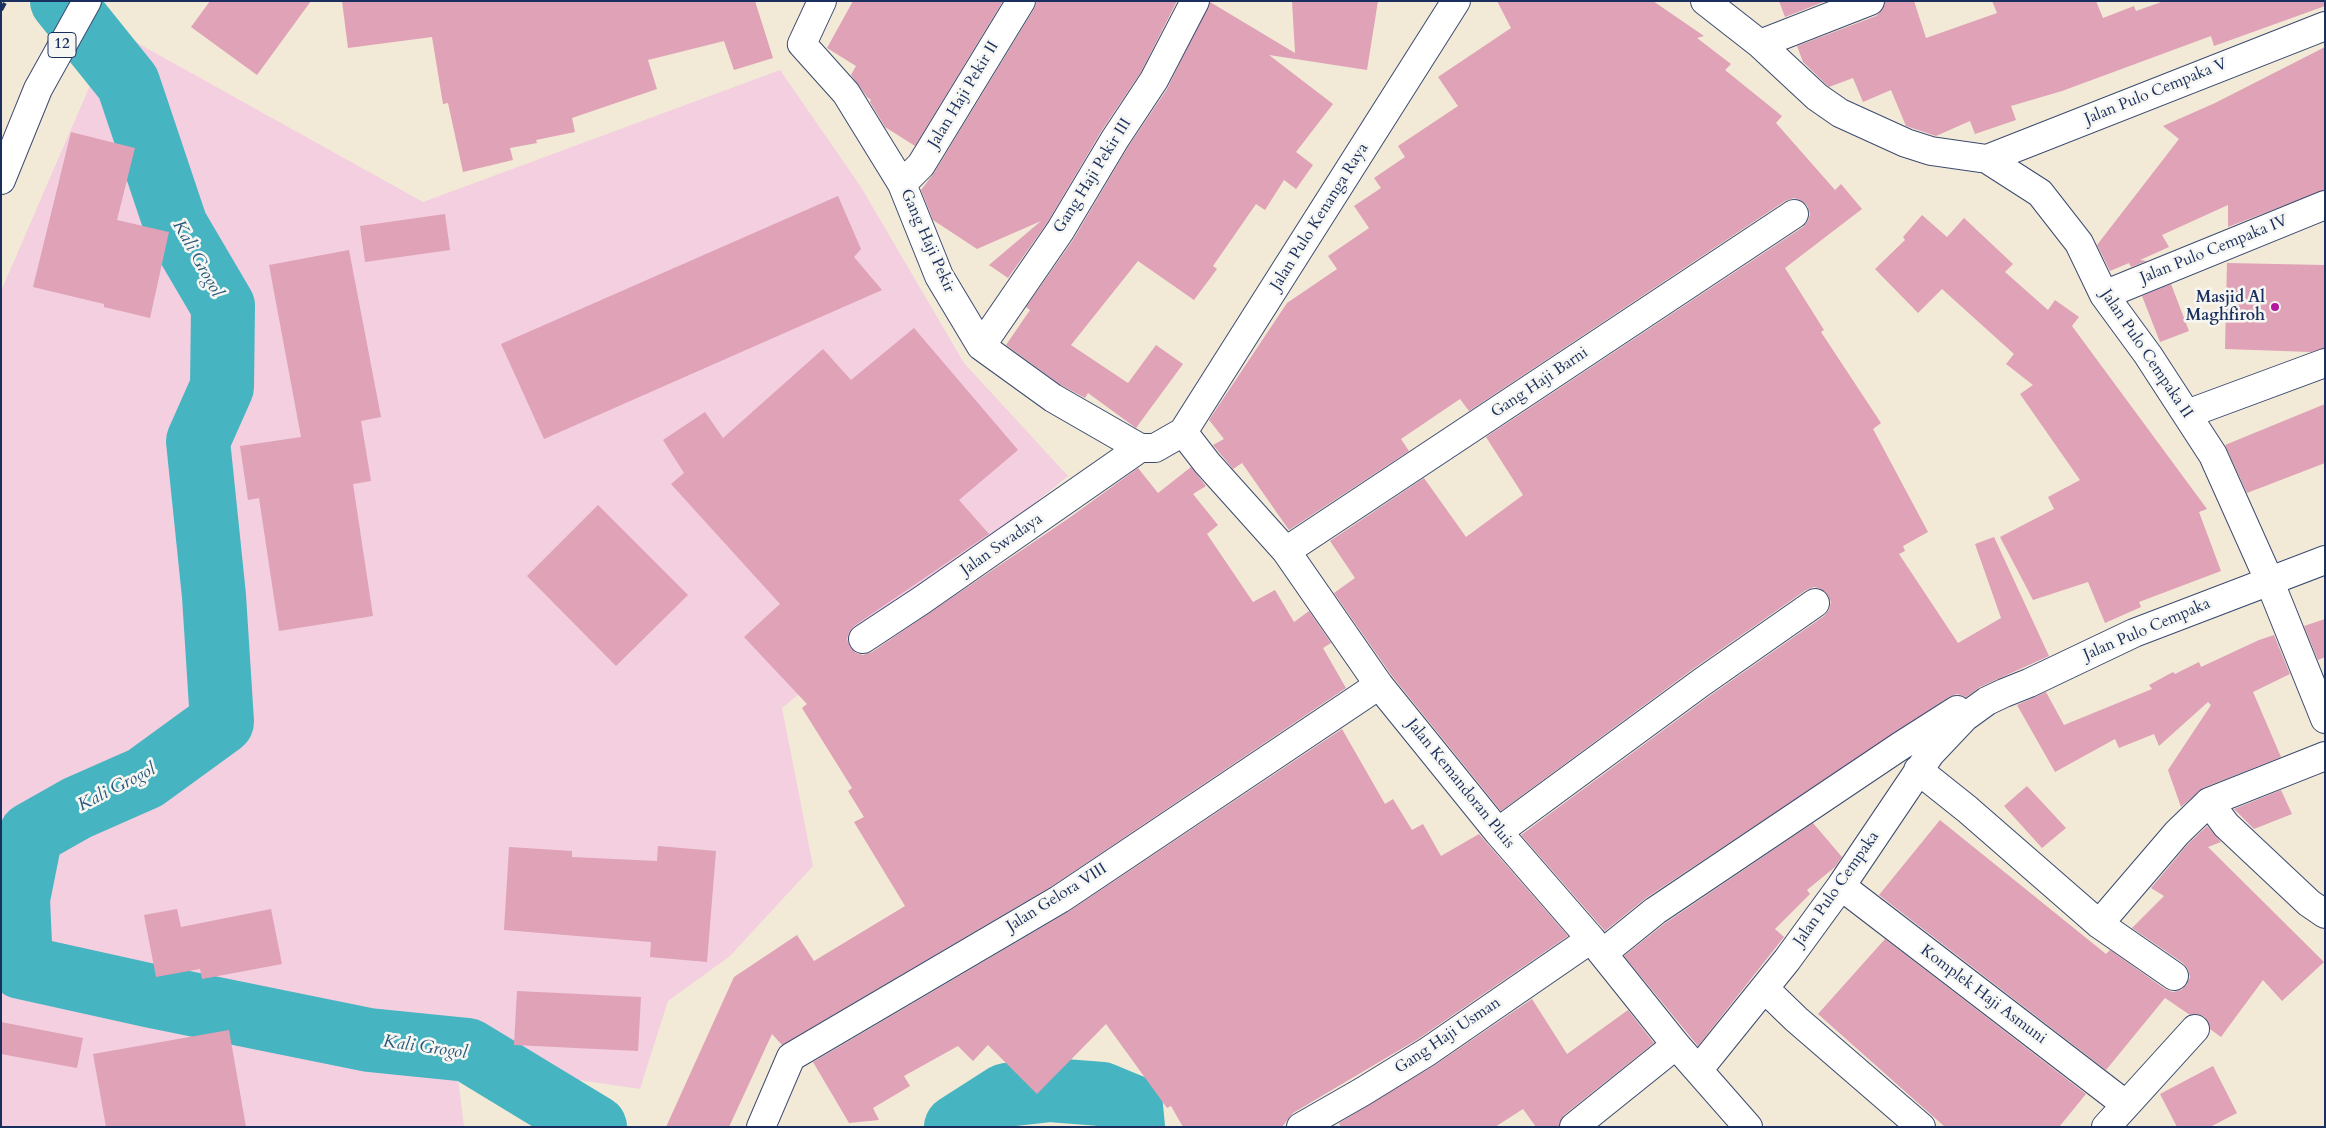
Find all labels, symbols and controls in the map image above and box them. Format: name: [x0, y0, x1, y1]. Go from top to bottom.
road number: 12: [48, 32, 76, 58]
street label: Jalan Haji Pekir II: [925, 38, 1003, 152]
street label: Jalan Pulo Cempaka V: [2082, 55, 2230, 129]
street label: Gang Haji Pekir III: [1050, 115, 1136, 237]
street label: Jalan Pulo Kenanga Raya: [1267, 140, 1373, 294]
street label: Gang Haji Pekir: [896, 186, 958, 296]
street label: Jalan Pulo Cempaka IV: [2137, 212, 2291, 288]
water label: Kali Grogol: [167, 217, 227, 301]
street label: Jalan Pulo Cempaka II: [2096, 286, 2196, 422]
place label: Masjid Al Maghfiroh: [2186, 288, 2265, 326]
marker: Masjid Al Maghfiroh: [2269, 301, 2281, 313]
street label: Gang Haji Barni: [1488, 344, 1592, 422]
street label: Jalan Swadaya: [957, 510, 1047, 580]
street label: Jalan Pulo Cempaka: [2081, 595, 2213, 665]
street label: Jalan Kemandoran Pluis: [1402, 715, 1518, 853]
water label: Kali Grogol: [74, 759, 160, 817]
street label: Jalan Pulo Cempaka: [1790, 828, 1884, 950]
street label: Jalan Gelora VIII: [1003, 860, 1111, 936]
street label: Komplek Haji Asmuni: [1916, 941, 2050, 1049]
street label: Gang Haji Usman: [1391, 994, 1505, 1078]
water label: Kali Grogol: [382, 1031, 468, 1065]

